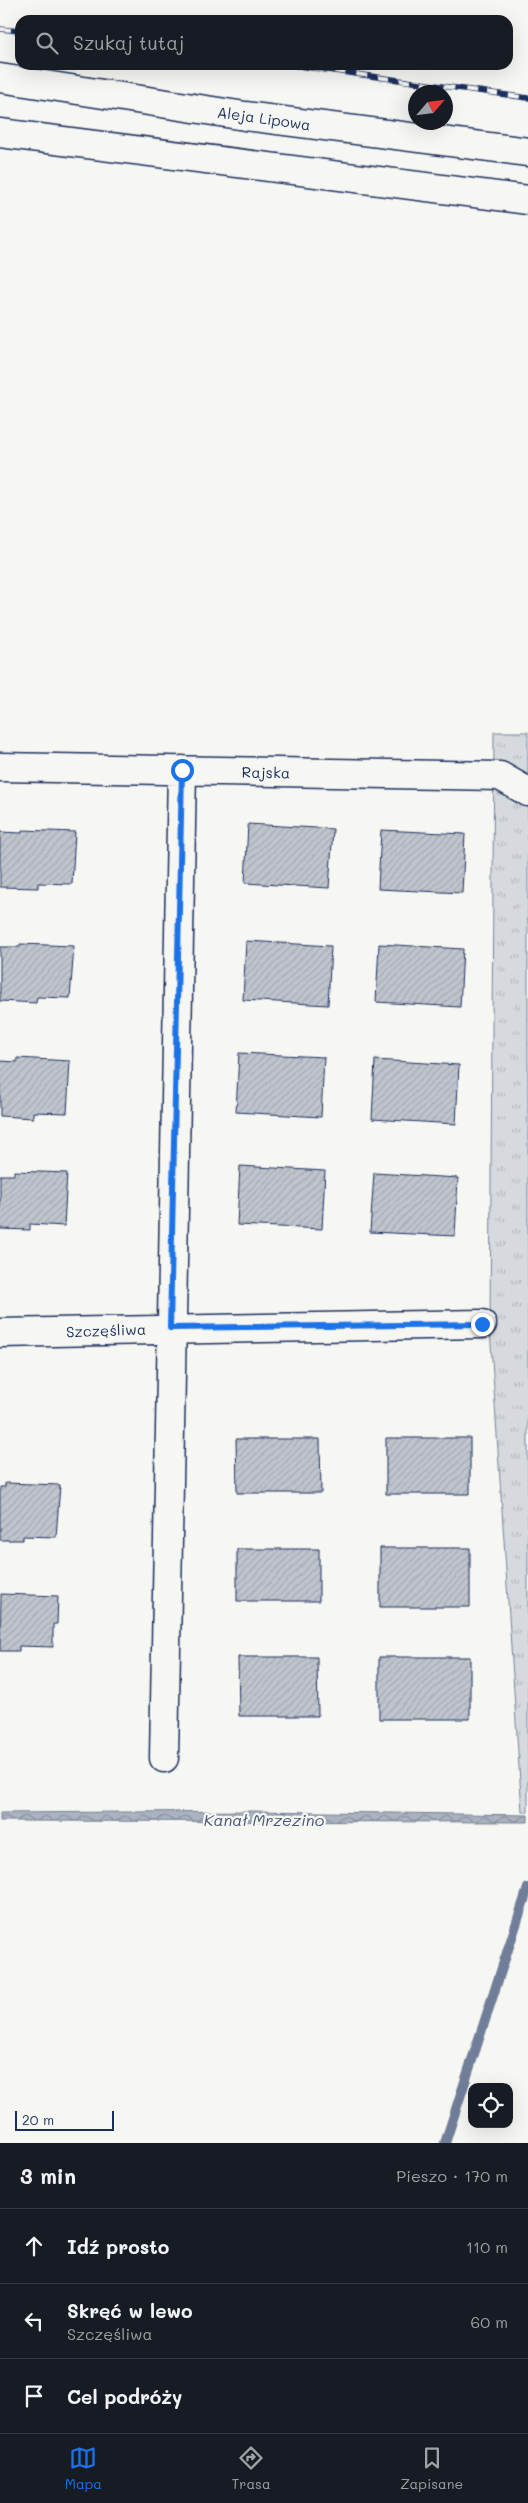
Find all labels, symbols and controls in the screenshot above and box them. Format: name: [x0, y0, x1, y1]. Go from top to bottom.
search box: [15, 15, 513, 70]
icon: search: [33, 29, 61, 57]
text: Szukaj tutaj: [73, 30, 184, 55]
north arrow: [408, 85, 453, 130]
street label: Aleja Lipowa: [216, 102, 312, 134]
route start: [171, 759, 194, 782]
street label: Rajska: [242, 762, 290, 782]
route end: [471, 1313, 494, 1336]
street label: Szczęśliwa: [66, 1319, 146, 1341]
water label: Kanał Mrzezino: [204, 1809, 325, 1830]
map controls: [468, 2083, 513, 2128]
button: locate: [468, 2083, 513, 2128]
scale bar: [15, 2108, 114, 2131]
text: 20 m: [22, 2110, 54, 2129]
text: 3 min: [20, 2162, 76, 2189]
text: Pieszo · 170 m: [396, 2165, 508, 2186]
icon: ahead: [20, 2232, 48, 2260]
text: Idź prosto: [67, 2234, 169, 2259]
text: 110 m: [466, 2236, 508, 2257]
text: Skręć w lewo: [67, 2298, 193, 2323]
icon: left: [20, 2307, 48, 2335]
text: 60 m: [471, 2311, 508, 2332]
text: Szczęśliwa: [67, 2323, 153, 2344]
icon: arrive: [20, 2382, 48, 2410]
text: Cel podróży: [67, 2384, 182, 2409]
tab: Mapa: [65, 2444, 102, 2493]
tab: Trasa: [232, 2444, 271, 2493]
tab: Zapisane: [400, 2444, 463, 2493]

